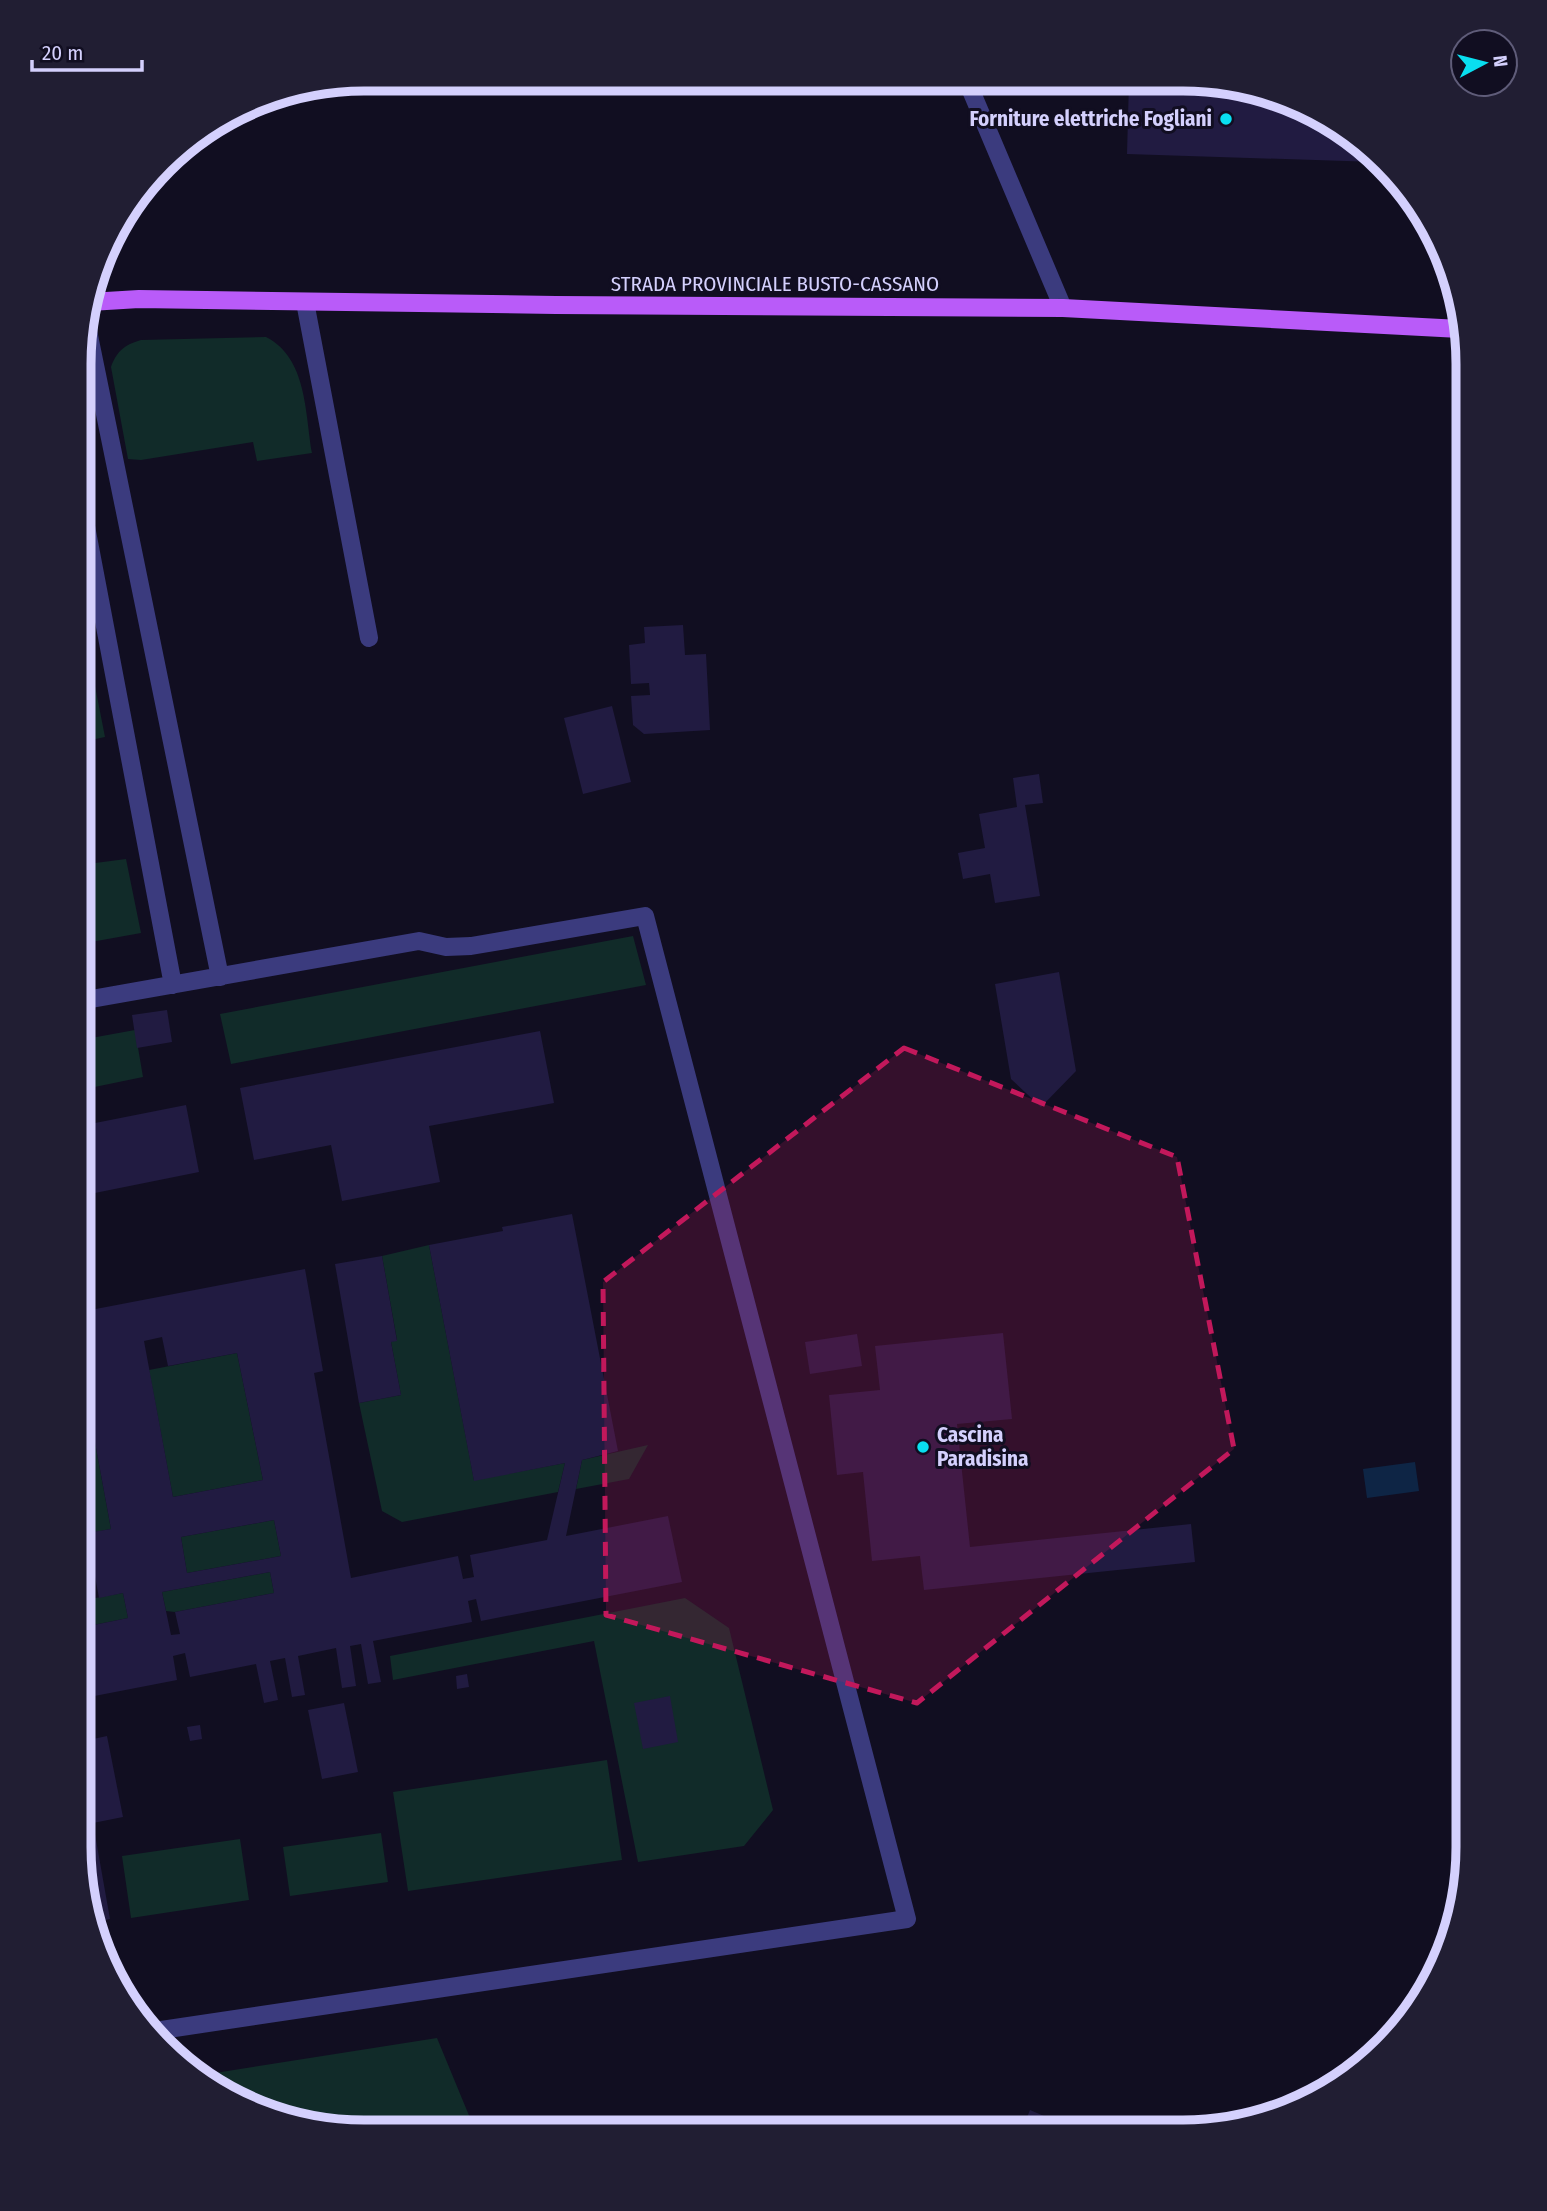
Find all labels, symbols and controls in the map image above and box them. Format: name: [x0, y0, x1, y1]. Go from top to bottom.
scale bar: [32, 28, 142, 72]
north arrow: [1449, 28, 1519, 98]
text: 20 m: [42, 40, 83, 66]
text: N: [1488, 54, 1512, 68]
place label: Forniture elettriche Fogliani: [969, 106, 1212, 132]
marker: Forniture elettriche Fogliani: [1218, 111, 1234, 127]
street label: STRADA PROVINCIALE BUSTO-CASSANO: [611, 271, 939, 297]
place label: Cascina Paradisina: [937, 1422, 1028, 1472]
marker: Cascina Paradisina: [915, 1439, 931, 1455]

